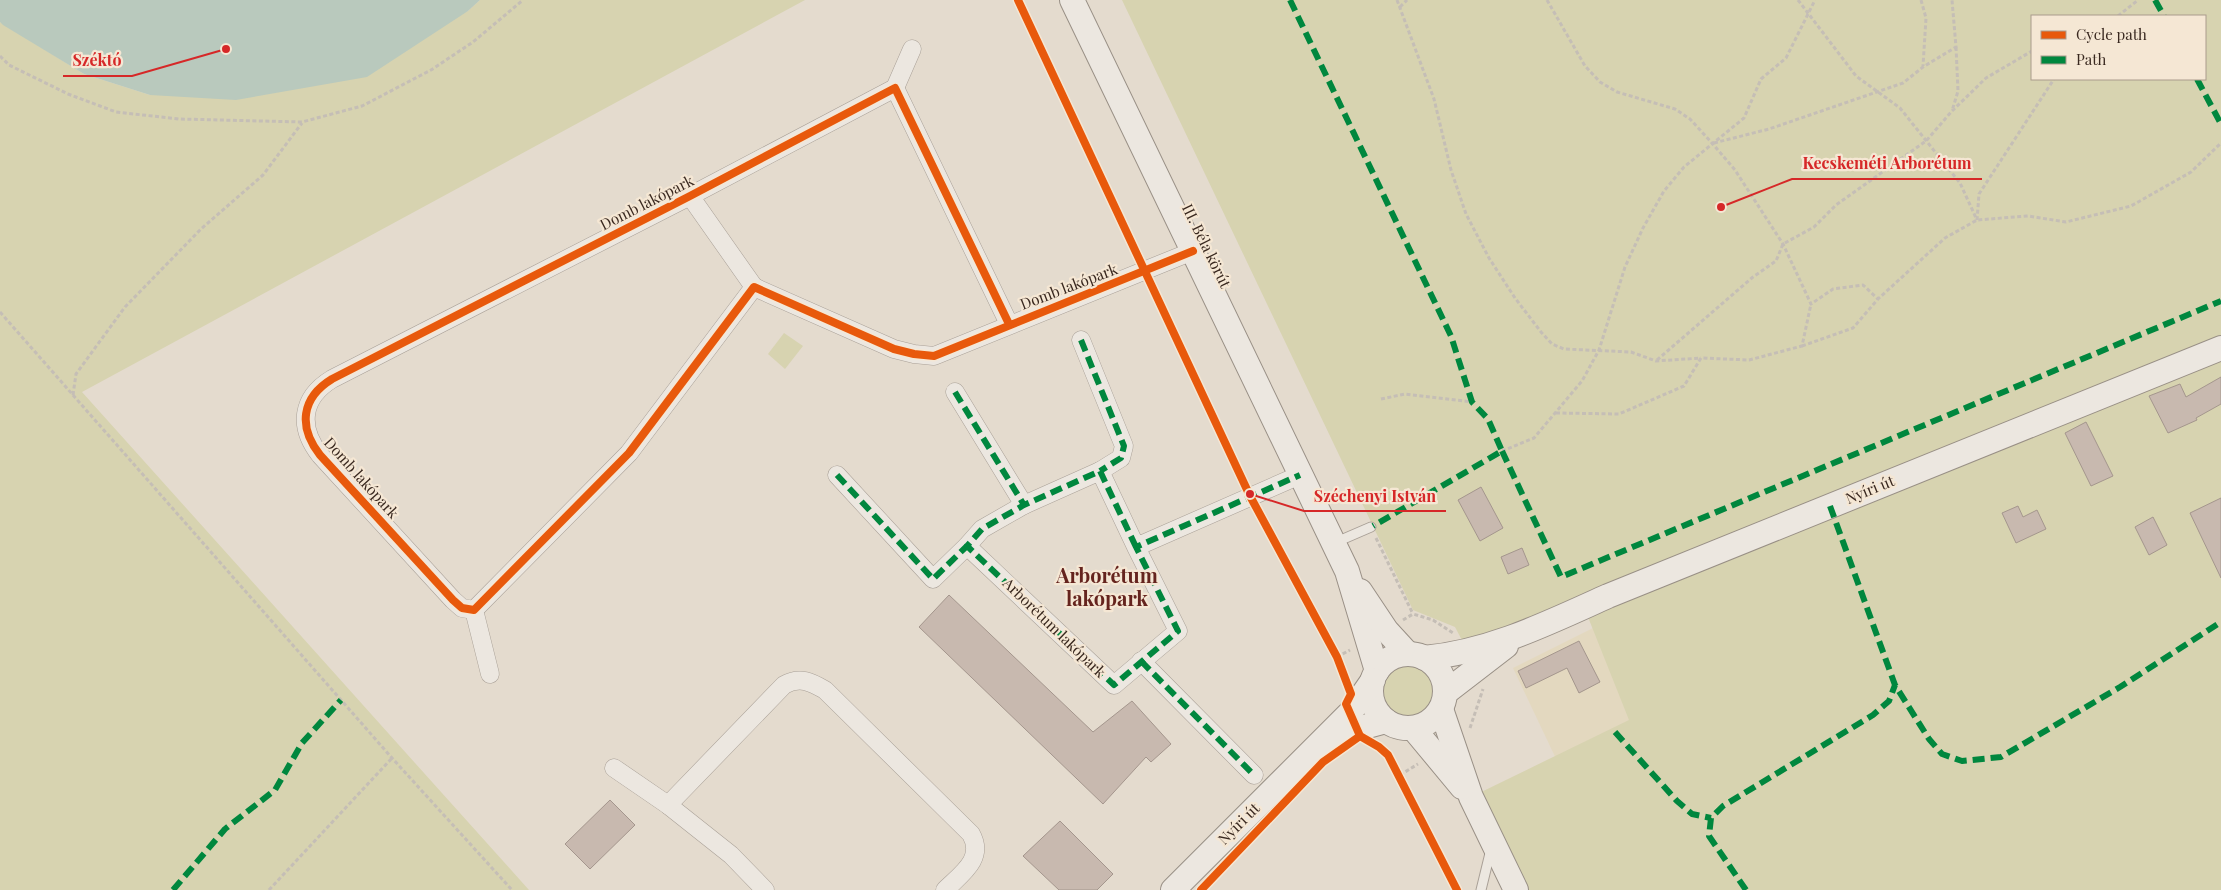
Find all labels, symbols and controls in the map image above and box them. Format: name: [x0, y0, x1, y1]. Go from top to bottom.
legend: [2031, 15, 2206, 80]
text: Cycle path: [2076, 24, 2147, 44]
callout: Széktó: [63, 45, 132, 76]
text: Széktó: [73, 49, 121, 70]
text: Path: [2076, 49, 2106, 69]
callout: Kecskeméti Arborétum: [1792, 148, 1982, 179]
text: Kecskeméti Arborétum: [1802, 152, 1972, 173]
street label: Domb lakópark: [596, 170, 698, 234]
street label: III. Béla körút: [1178, 200, 1236, 292]
street label: Domb lakópark: [1017, 258, 1121, 314]
street label: Domb lakópark: [320, 432, 404, 523]
street label: Nyíri út: [1842, 470, 1898, 508]
callout: Széchenyi István: [1304, 480, 1446, 511]
text: Széchenyi István: [1314, 485, 1436, 506]
district label: Arborétum lakópark: [1055, 561, 1158, 611]
street label: Arborétum lakópark: [998, 572, 1111, 682]
street label: Nyíri út: [1213, 798, 1264, 848]

